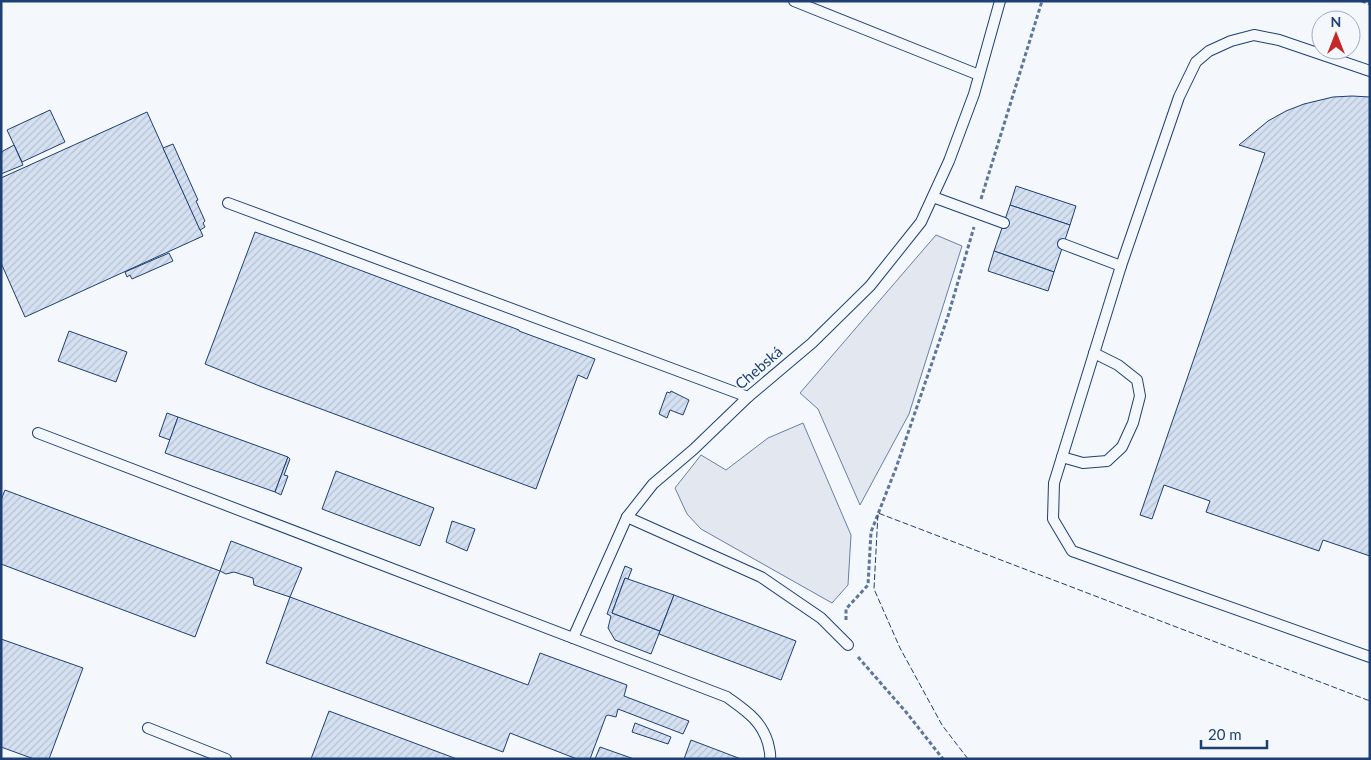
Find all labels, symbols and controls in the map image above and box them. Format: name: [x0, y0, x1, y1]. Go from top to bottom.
north arrow: [1311, 10, 1361, 60]
text: N: [1331, 13, 1341, 30]
street label: Chebská: [731, 342, 785, 392]
scale bar: [1201, 718, 1267, 750]
text: 20 m: [1208, 725, 1242, 743]

